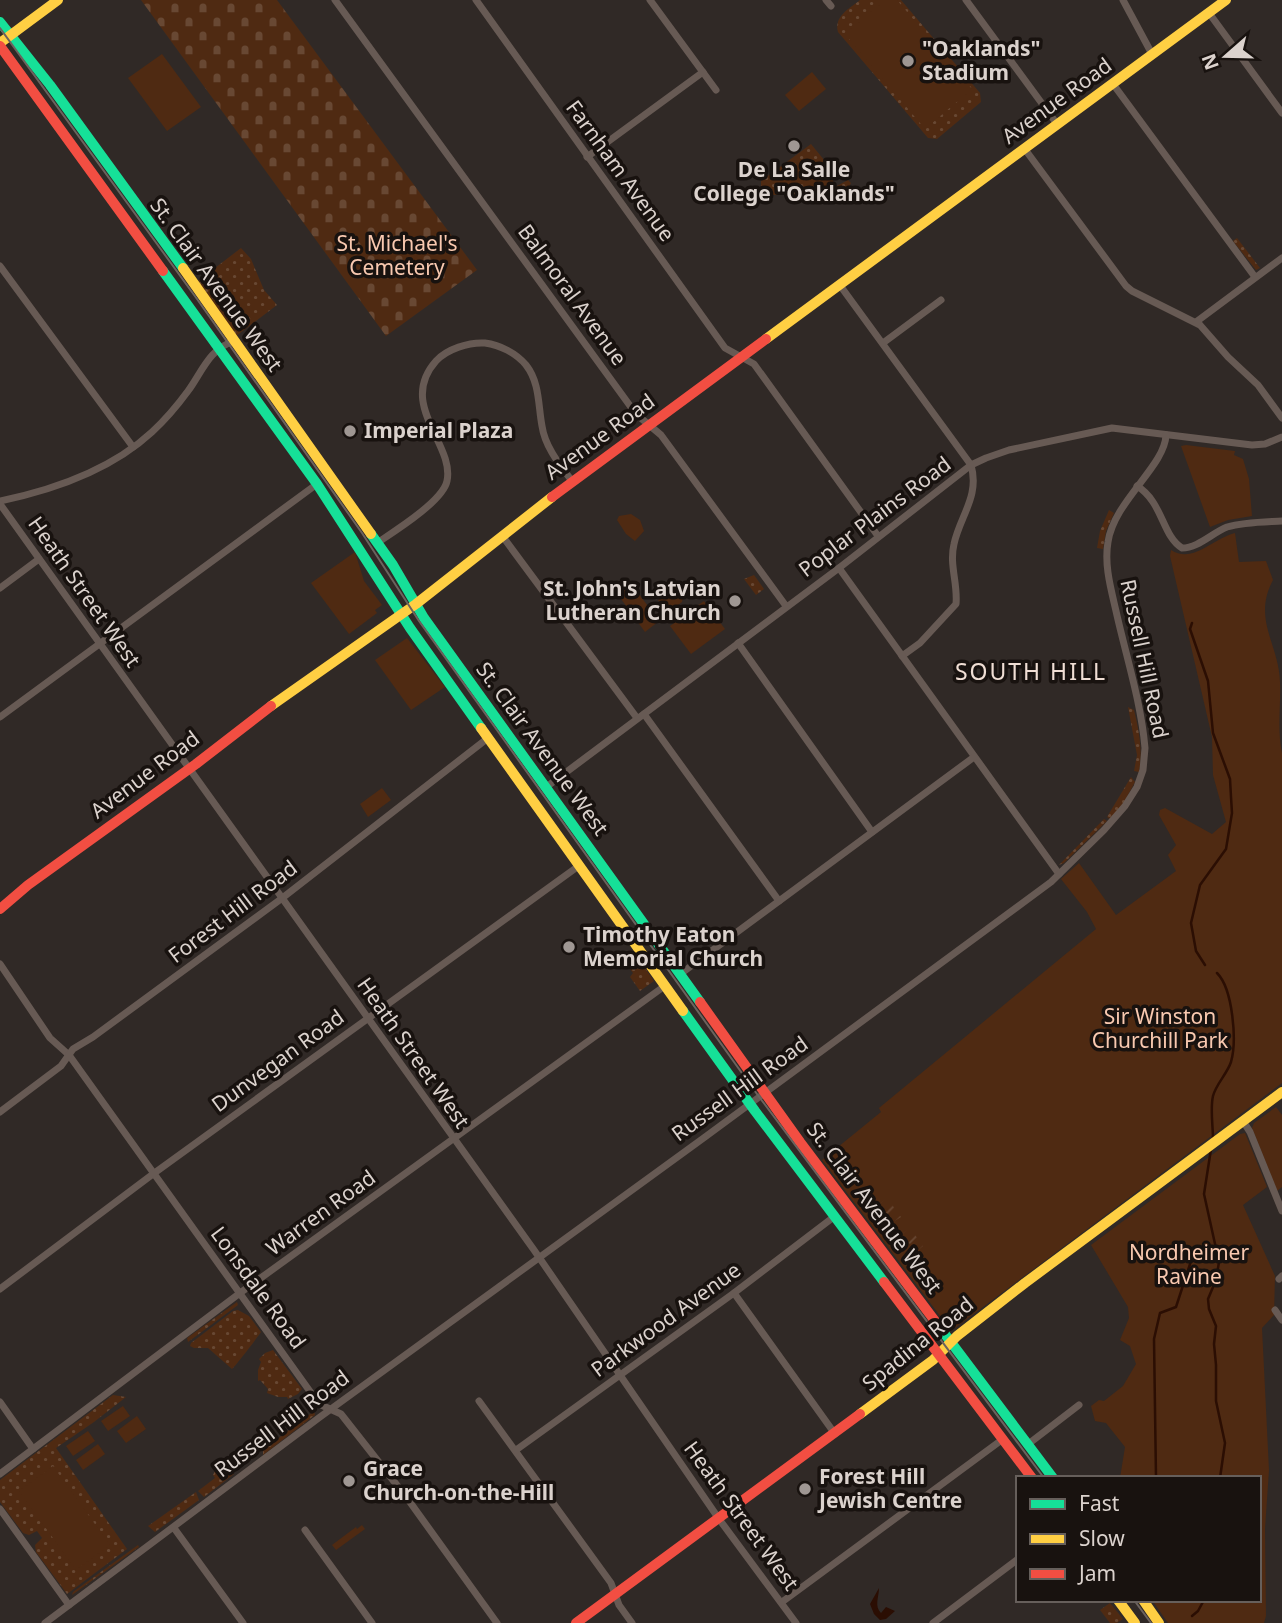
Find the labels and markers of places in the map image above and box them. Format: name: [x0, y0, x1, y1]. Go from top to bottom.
place label: "Oaklands" Stadium: [922, 34, 1041, 86]
marker: "Oaklands" Stadium: [900, 53, 916, 69]
marker: De La Salle College "Oaklands": [786, 138, 802, 154]
place label: De La Salle College "Oaklands": [693, 155, 895, 207]
place label: Imperial Plaza: [364, 416, 513, 444]
marker: Imperial Plaza: [342, 423, 358, 439]
place label: St. John's Latvian Lutheran Church: [543, 574, 721, 626]
marker: St. John's Latvian Lutheran Church: [727, 593, 743, 609]
place label: Timothy Eaton Memorial Church: [583, 920, 763, 972]
marker: Timothy Eaton Memorial Church: [561, 939, 577, 955]
place label: Grace Church-on-the-Hill: [363, 1454, 554, 1506]
place label: Forest Hill Jewish Centre: [817, 1462, 962, 1514]
marker: Grace Church-on-the-Hill: [341, 1473, 357, 1489]
marker: Forest Hill Jewish Centre: [797, 1481, 813, 1497]

